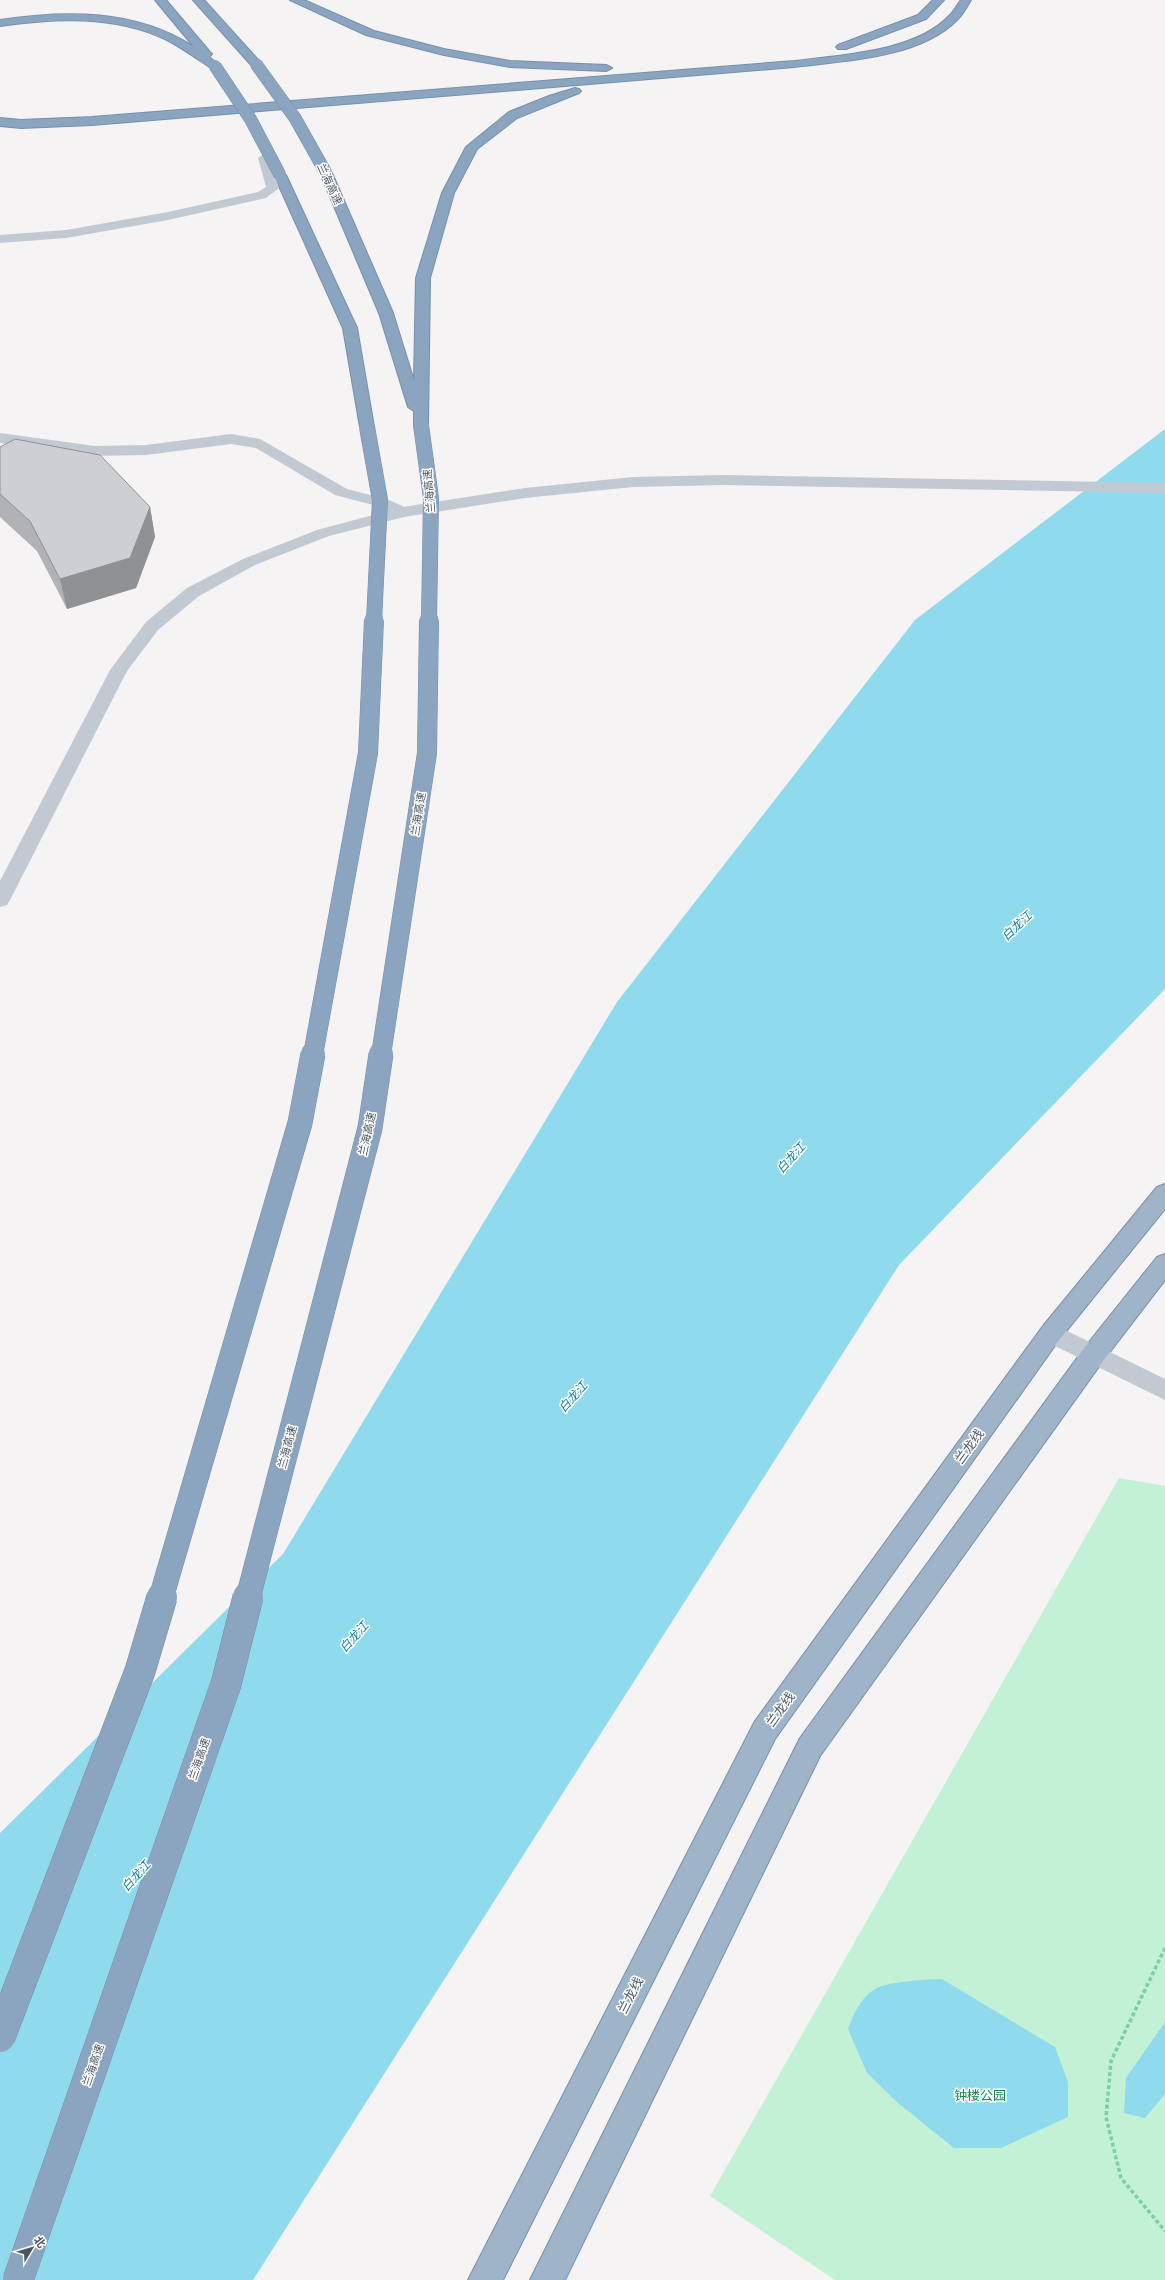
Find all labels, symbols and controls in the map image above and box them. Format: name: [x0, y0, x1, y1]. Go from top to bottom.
street label: 兰海高速: [313, 161, 346, 207]
street label: 兰海高速: [420, 468, 439, 514]
street label: 兰海高速: [408, 791, 429, 837]
water label: 白龙江: [998, 907, 1037, 944]
street label: 兰海高速: [356, 1111, 379, 1157]
water label: 白龙江: [773, 1138, 810, 1177]
water label: 白龙江: [555, 1377, 592, 1416]
street label: 兰海高速: [275, 1424, 300, 1470]
street label: 兰龙线: [951, 1426, 989, 1468]
water label: 白龙江: [336, 1617, 373, 1656]
street label: 兰龙线: [762, 1689, 800, 1731]
street label: 兰海高速: [185, 1736, 214, 1782]
water label: 白龙江: [118, 1856, 155, 1895]
street label: 兰龙线: [614, 1974, 648, 2017]
street label: 兰海高速: [79, 2042, 108, 2088]
park label: 钟楼公园: [954, 2087, 1006, 2105]
north arrow: [12, 2228, 52, 2268]
text: 北: [30, 2233, 49, 2251]

